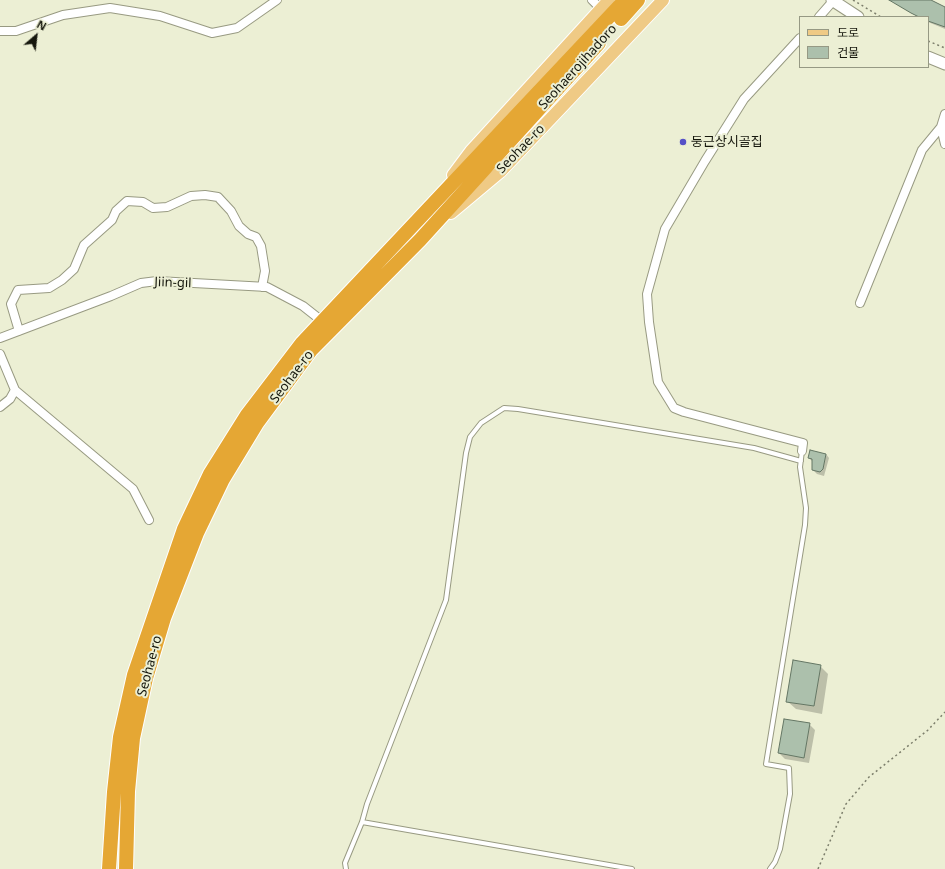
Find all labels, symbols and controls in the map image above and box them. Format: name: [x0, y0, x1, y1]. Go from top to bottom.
north arrow: [16, 16, 56, 56]
text: N: [34, 16, 49, 34]
legend: [799, 16, 929, 68]
street label: Seohaerojihadoro: [536, 21, 620, 113]
text: 도로: [837, 24, 859, 41]
text: 건물: [837, 44, 859, 61]
street label: Seohae-ro: [494, 121, 548, 177]
place label: 둥근상시골집: [691, 134, 763, 150]
marker: 둥근상시골집: [678, 137, 688, 147]
street label: Jiin-gil: [154, 275, 192, 291]
street label: Seohae-ro: [267, 347, 317, 407]
street label: Seohae-ro: [134, 634, 166, 698]

